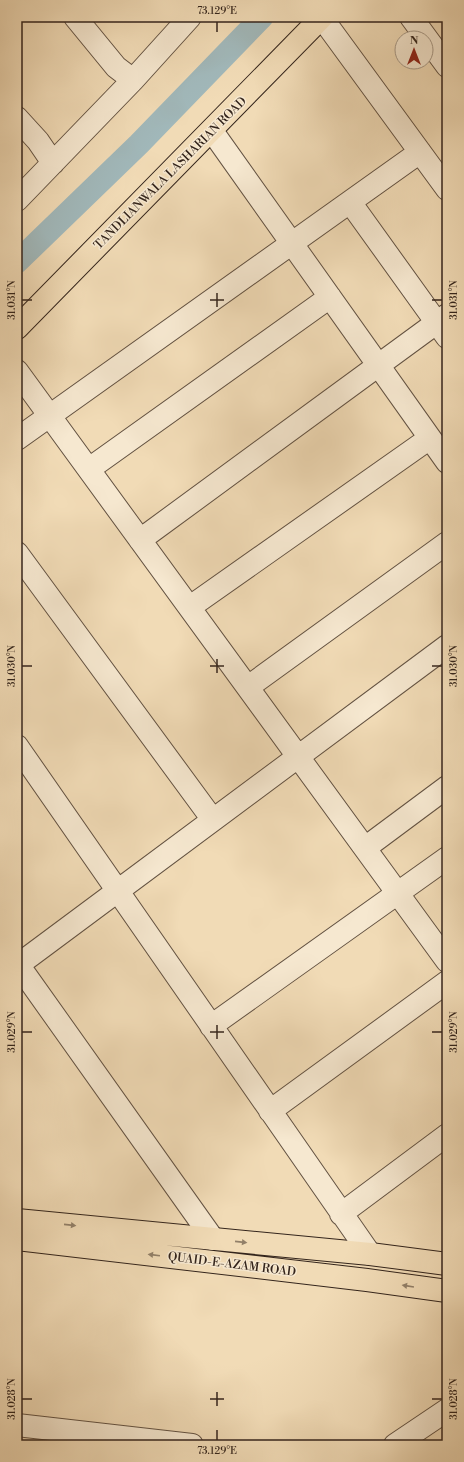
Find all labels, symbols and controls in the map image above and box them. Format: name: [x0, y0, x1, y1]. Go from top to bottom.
text: 73.129°E: [197, 5, 237, 17]
north arrow: [394, 30, 434, 70]
text: N: [410, 34, 419, 48]
street label: TANDLIANWALA LASHARIAN ROAD: [91, 94, 250, 253]
text: 31.031°N: [6, 280, 18, 320]
text: 31.031°N: [448, 280, 460, 320]
text: 31.030°N: [6, 645, 18, 687]
text: 31.030°N: [448, 645, 460, 687]
text: 31.029°N: [6, 1011, 18, 1053]
text: 31.029°N: [448, 1011, 460, 1053]
one-way arrow: [64, 1222, 76, 1228]
one-way arrow: [235, 1238, 247, 1245]
street label: QUAID-E-AZAM ROAD: [167, 1249, 297, 1280]
one-way arrow: [148, 1252, 160, 1258]
one-way arrow: [402, 1283, 414, 1289]
text: 31.028°N: [6, 1378, 18, 1420]
text: 31.028°N: [448, 1378, 460, 1420]
text: 73.129°E: [197, 1445, 237, 1457]

